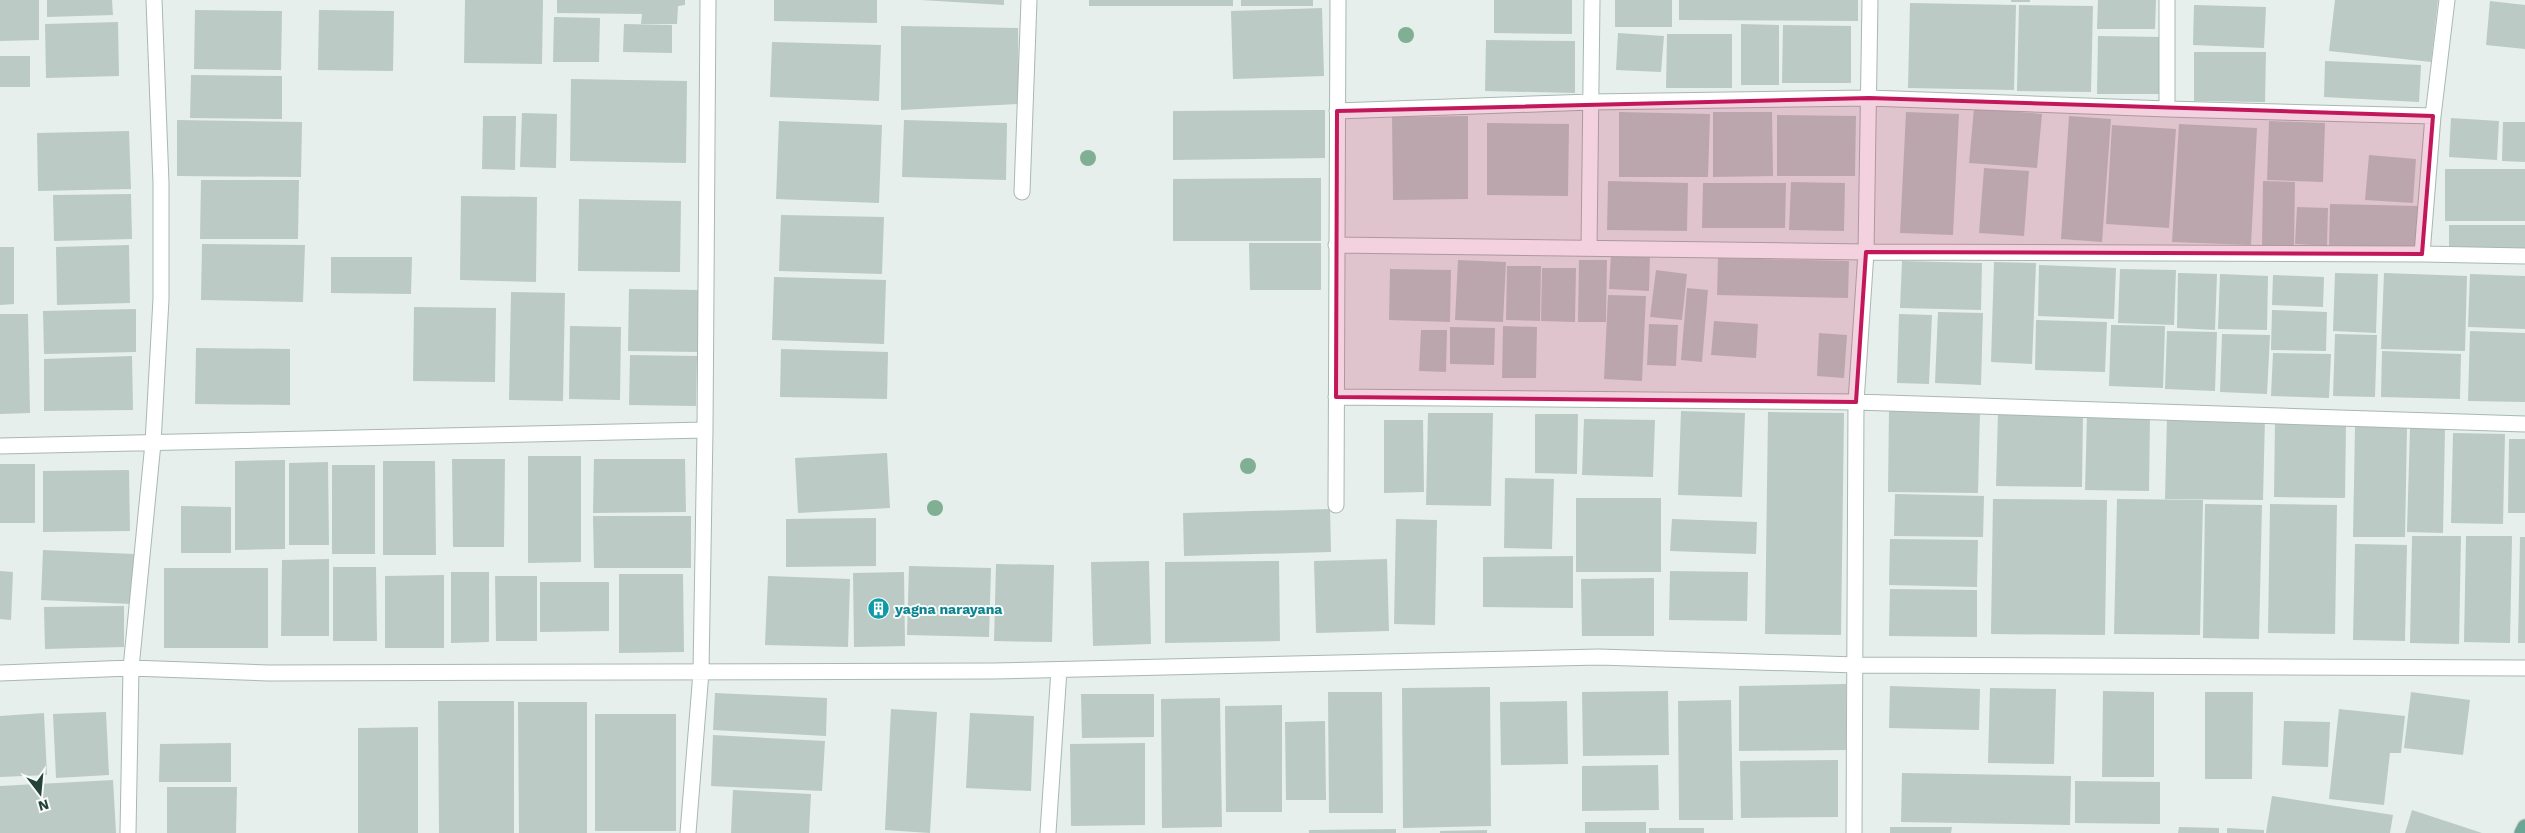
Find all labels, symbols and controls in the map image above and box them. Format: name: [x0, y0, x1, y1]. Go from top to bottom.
building icon: yagna narayana: [867, 597, 891, 621]
place label: yagna narayana: [894, 601, 1003, 617]
north arrow: [15, 768, 65, 818]
text: N: [36, 796, 51, 815]

